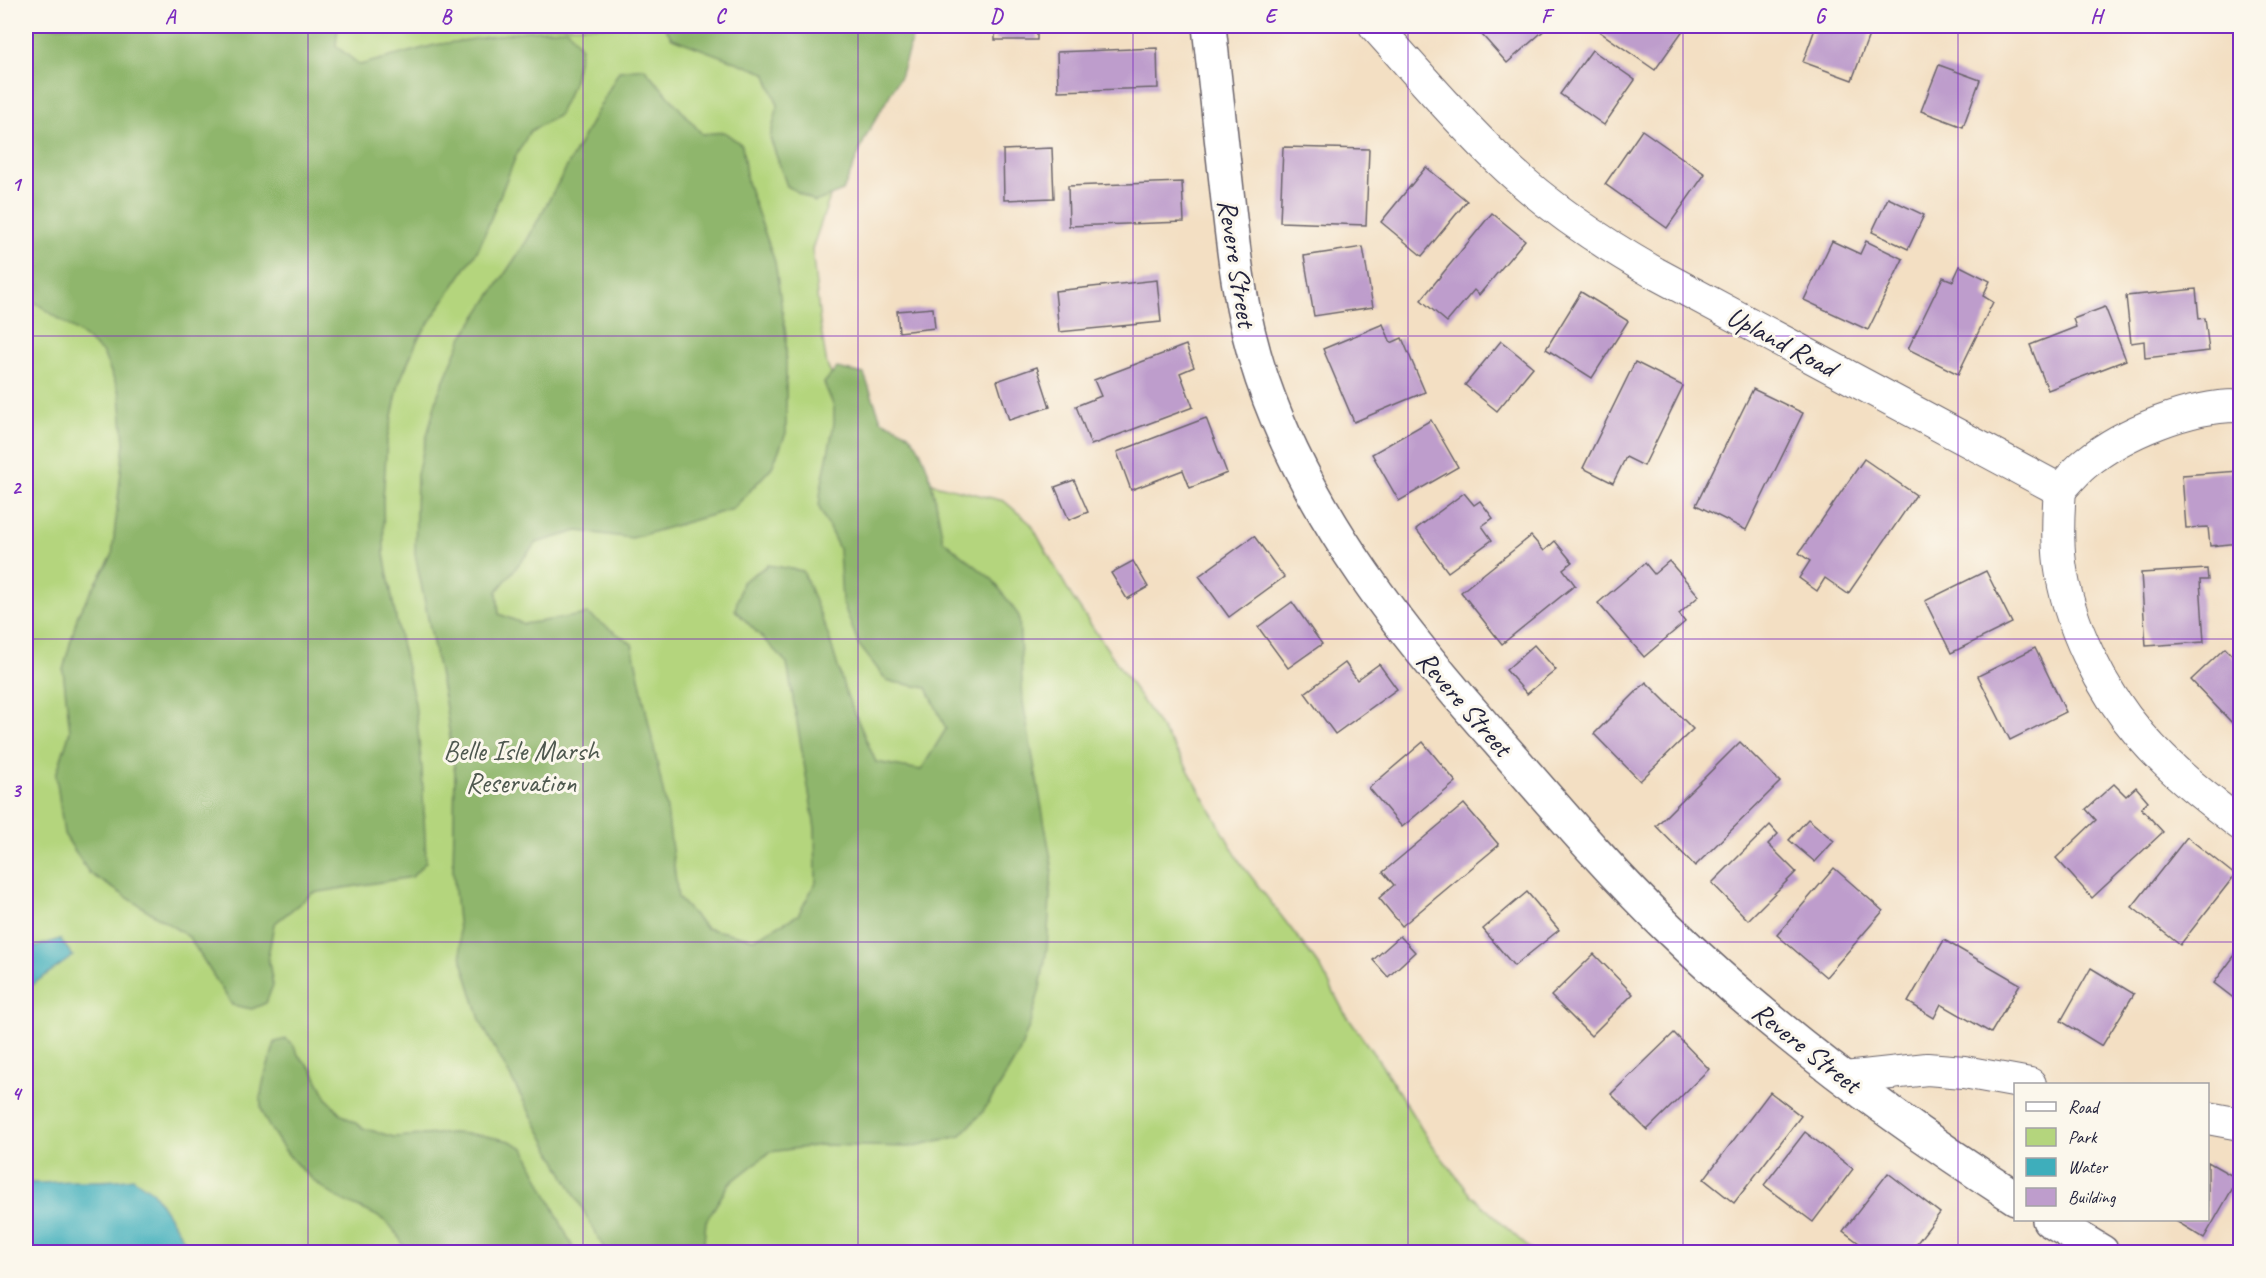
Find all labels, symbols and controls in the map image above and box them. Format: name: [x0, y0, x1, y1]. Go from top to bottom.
text: A: [165, 4, 177, 29]
text: B: [441, 4, 453, 29]
text: C: [715, 4, 727, 29]
text: D: [990, 4, 1004, 29]
text: E: [1265, 4, 1279, 29]
text: F: [1541, 4, 1555, 29]
text: G: [1815, 4, 1828, 29]
text: H: [2090, 4, 2105, 29]
text: 1: [12, 172, 23, 197]
street label: Revere Street: [1210, 197, 1265, 332]
street label: Upland Road: [1721, 298, 1846, 387]
text: 2: [12, 475, 23, 500]
street label: Revere Street: [1409, 643, 1522, 765]
park label: Belle Isle Marsh Reservation: [443, 733, 601, 800]
text: 3: [12, 778, 23, 803]
street label: Revere Street: [1745, 994, 1870, 1102]
text: 4: [12, 1081, 24, 1106]
legend: [2014, 1083, 2209, 1221]
text: Road: [2068, 1096, 2101, 1118]
text: Park: [2068, 1126, 2098, 1148]
text: Water: [2068, 1156, 2109, 1178]
text: Building: [2068, 1186, 2117, 1208]

